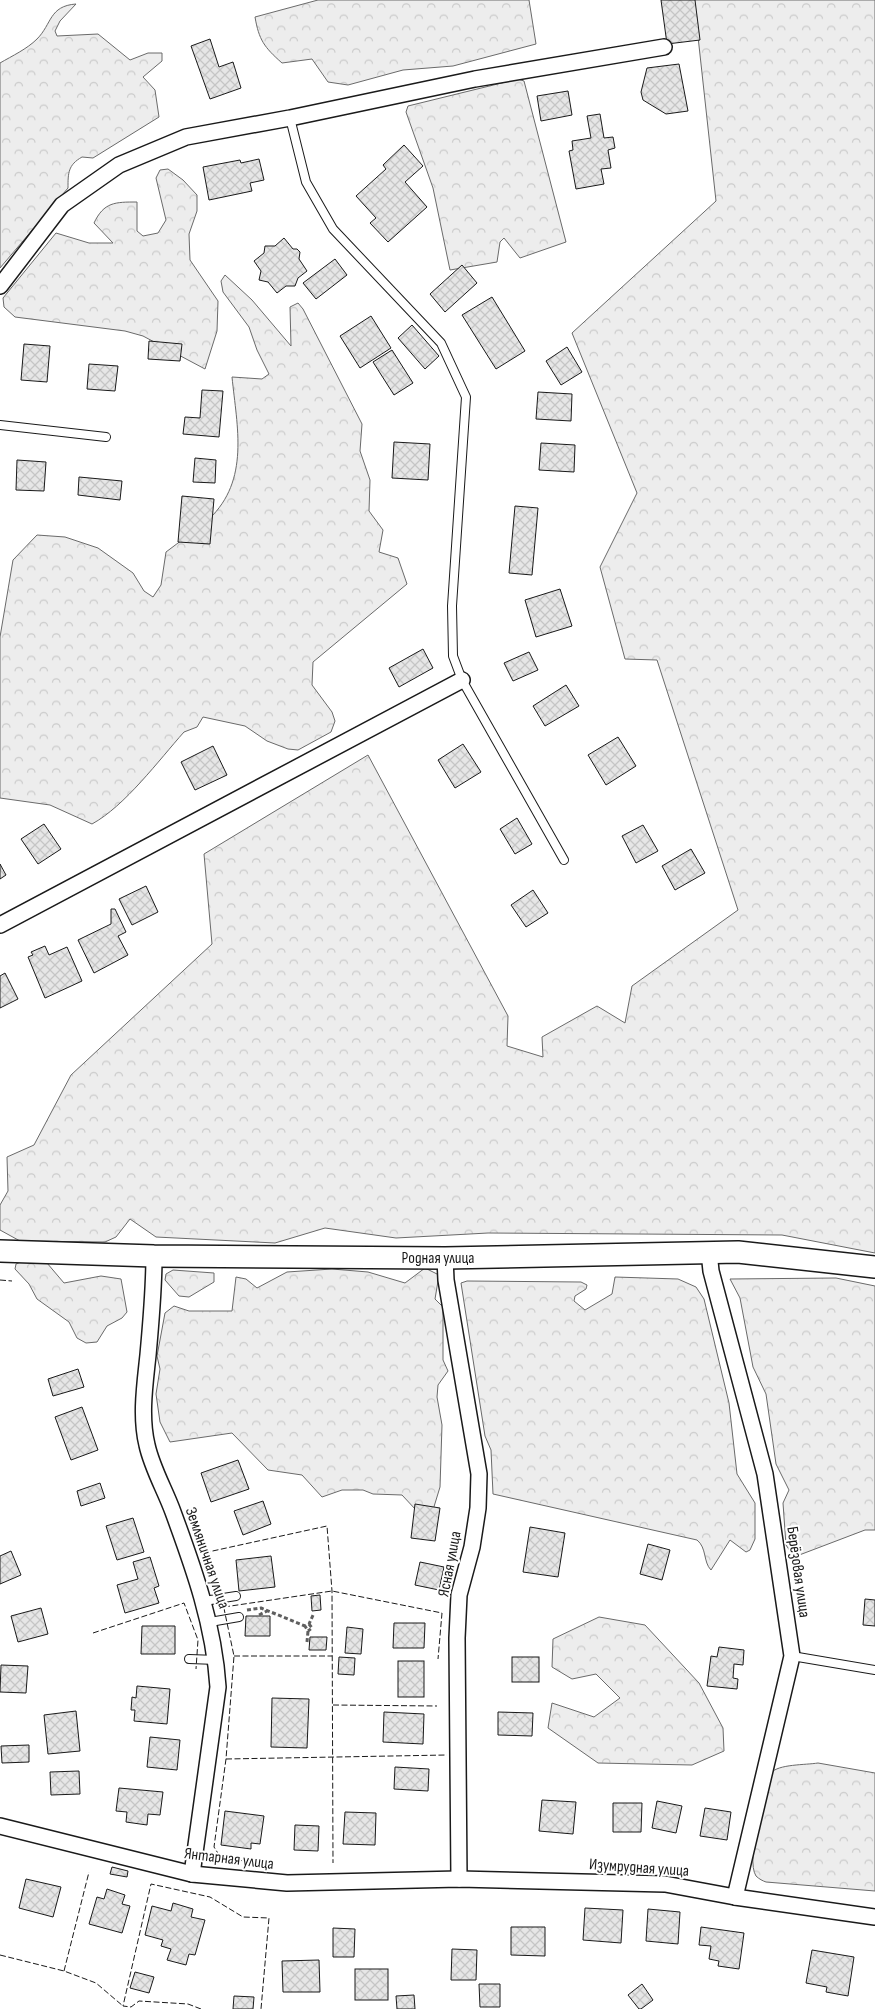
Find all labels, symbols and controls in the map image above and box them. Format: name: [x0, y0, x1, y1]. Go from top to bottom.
street label: Родная улица: [402, 1249, 474, 1268]
street label: Земляничная улица: [181, 1505, 233, 1611]
street label: Берёзовая улица: [782, 1525, 814, 1619]
street label: Ясная улица: [434, 1530, 466, 1598]
street label: Янтарная улица: [183, 1844, 275, 1874]
street label: Изумрудная улица: [588, 1855, 690, 1881]

